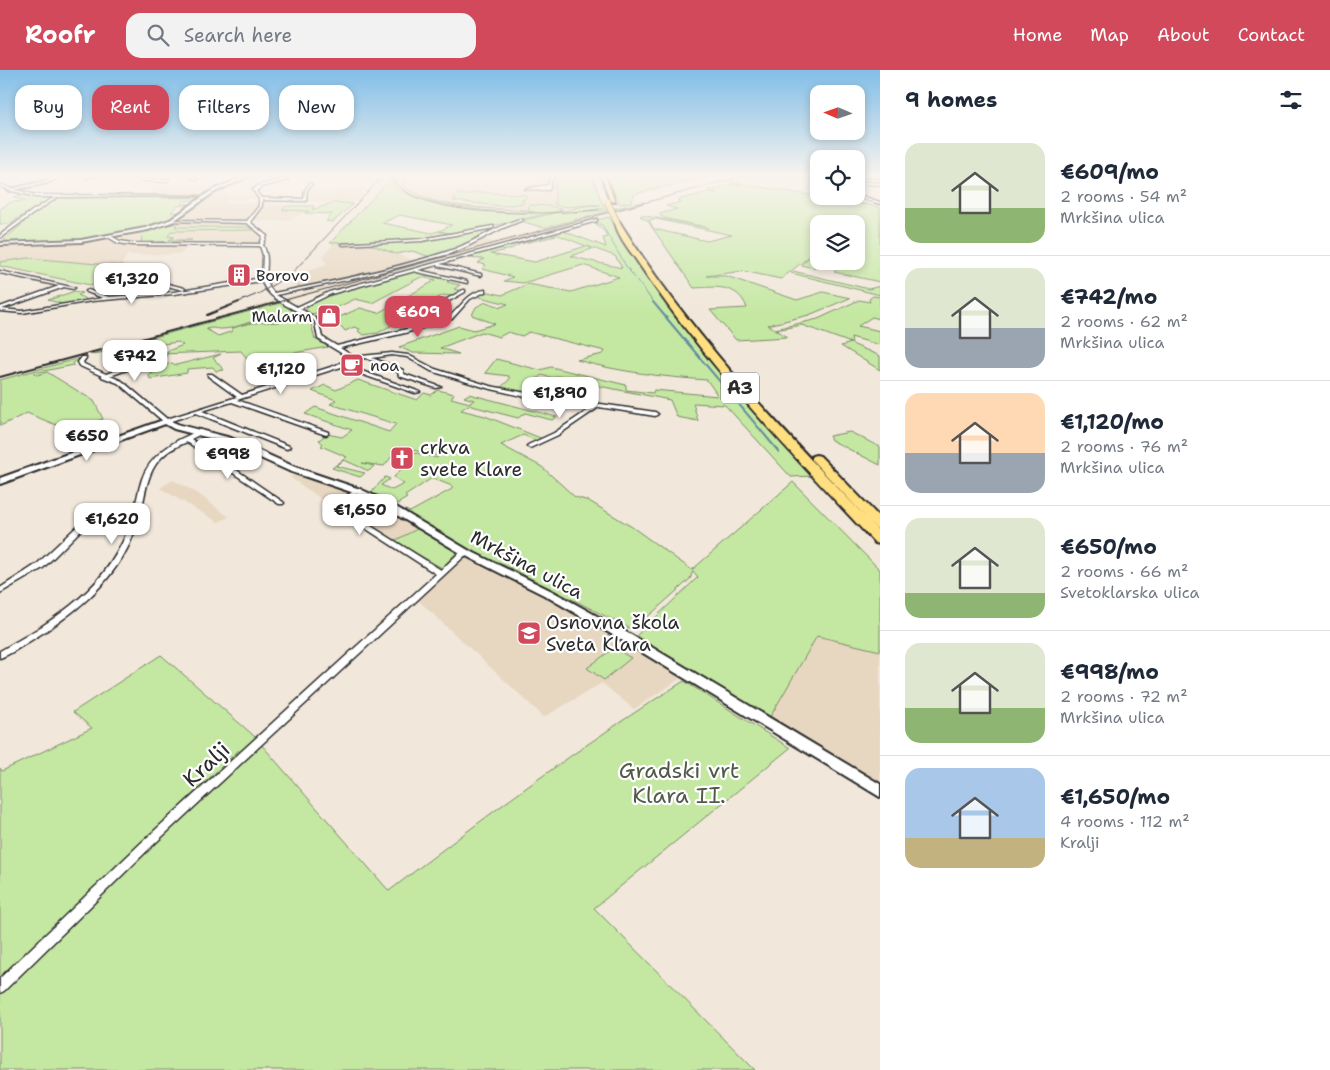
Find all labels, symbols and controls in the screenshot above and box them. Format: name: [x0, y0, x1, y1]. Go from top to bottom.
search box: [126, 13, 476, 58]
text: Roofr: [25, 19, 96, 51]
icon: search: [144, 21, 172, 49]
text: Search here: [184, 23, 292, 48]
text: Home: [1013, 23, 1062, 47]
text: Map: [1090, 23, 1129, 47]
text: About: [1157, 23, 1210, 47]
text: Contact: [1238, 23, 1305, 47]
chip: Buy: [15, 85, 82, 130]
chip: Rent: [92, 85, 169, 130]
chip: Filters: [179, 85, 269, 130]
chip: New: [279, 85, 354, 130]
north arrow: [810, 85, 865, 140]
map controls: [810, 85, 865, 270]
text: 9 homes: [905, 86, 997, 114]
icon: filters: [1277, 86, 1305, 114]
button: locate: [810, 150, 865, 205]
text: €609/mo: [1060, 158, 1159, 186]
icon: home: [945, 163, 1005, 223]
text: 2 rooms · 54 m²: [1060, 186, 1187, 207]
text: Mrkšina ulica: [1060, 207, 1164, 228]
button: layers: [810, 215, 865, 270]
pin: €1,320: [91, 262, 173, 305]
building icon: Borovo: [226, 262, 252, 288]
place label: Borovo: [256, 265, 309, 286]
text: €1,320: [105, 268, 159, 289]
text: €742/mo: [1060, 283, 1157, 311]
icon: home: [945, 288, 1005, 348]
pin: €609: [388, 296, 448, 338]
text: €609: [396, 301, 440, 322]
shop icon: Malarm: [316, 303, 342, 329]
place label: Malarm: [251, 306, 312, 327]
text: 2 rooms · 62 m²: [1060, 311, 1188, 332]
text: Mrkšina ulica: [1060, 332, 1164, 353]
pin: €742: [105, 340, 165, 382]
text: €742: [113, 345, 157, 366]
pin: €1,120: [240, 352, 322, 395]
cafe icon: noa: [339, 352, 365, 378]
place label: noa: [370, 355, 399, 376]
text: €1,120: [257, 358, 305, 379]
road number: A3: [721, 372, 759, 404]
pin: €1,890: [519, 376, 601, 419]
text: €1,890: [533, 382, 587, 403]
text: €1,120/mo: [1060, 408, 1164, 436]
icon: home: [945, 413, 1005, 473]
pin: €650: [57, 420, 117, 462]
text: €650: [65, 425, 109, 446]
place label: crkva svete Klare: [420, 435, 522, 482]
text: 2 rooms · 76 m²: [1060, 436, 1188, 457]
pin: €998: [198, 438, 258, 480]
text: €998: [206, 443, 250, 464]
church icon: crkva svete Klare: [389, 445, 415, 471]
text: Mrkšina ulica: [1060, 457, 1164, 478]
pin: €1,650: [319, 494, 401, 536]
text: €1,650: [333, 499, 387, 520]
pin: €1,620: [71, 502, 153, 545]
text: €1,620: [85, 508, 139, 529]
street label: Mrkšina ulica: [466, 524, 587, 605]
text: €650/mo: [1060, 533, 1157, 561]
icon: home: [945, 538, 1005, 598]
text: 2 rooms · 66 m²: [1060, 561, 1188, 582]
text: Svetoklarska ulica: [1060, 582, 1200, 603]
place label: Osnovna škola Sveta Klara: [546, 610, 680, 657]
school or university icon: Osnovna škola Sveta Klara: [516, 620, 542, 646]
text: €998/mo: [1060, 658, 1159, 686]
icon: home: [945, 663, 1005, 723]
text: 2 rooms · 72 m²: [1060, 686, 1188, 707]
text: Mrkšina ulica: [1060, 707, 1164, 728]
street label: Kralji: [177, 735, 236, 793]
park label: Gradski vrt Klara II.: [619, 756, 739, 810]
text: €1,650/mo: [1060, 783, 1170, 811]
icon: home: [945, 788, 1005, 848]
text: 4 rooms · 112 m²: [1060, 811, 1190, 832]
text: Kralji: [1060, 832, 1100, 853]

